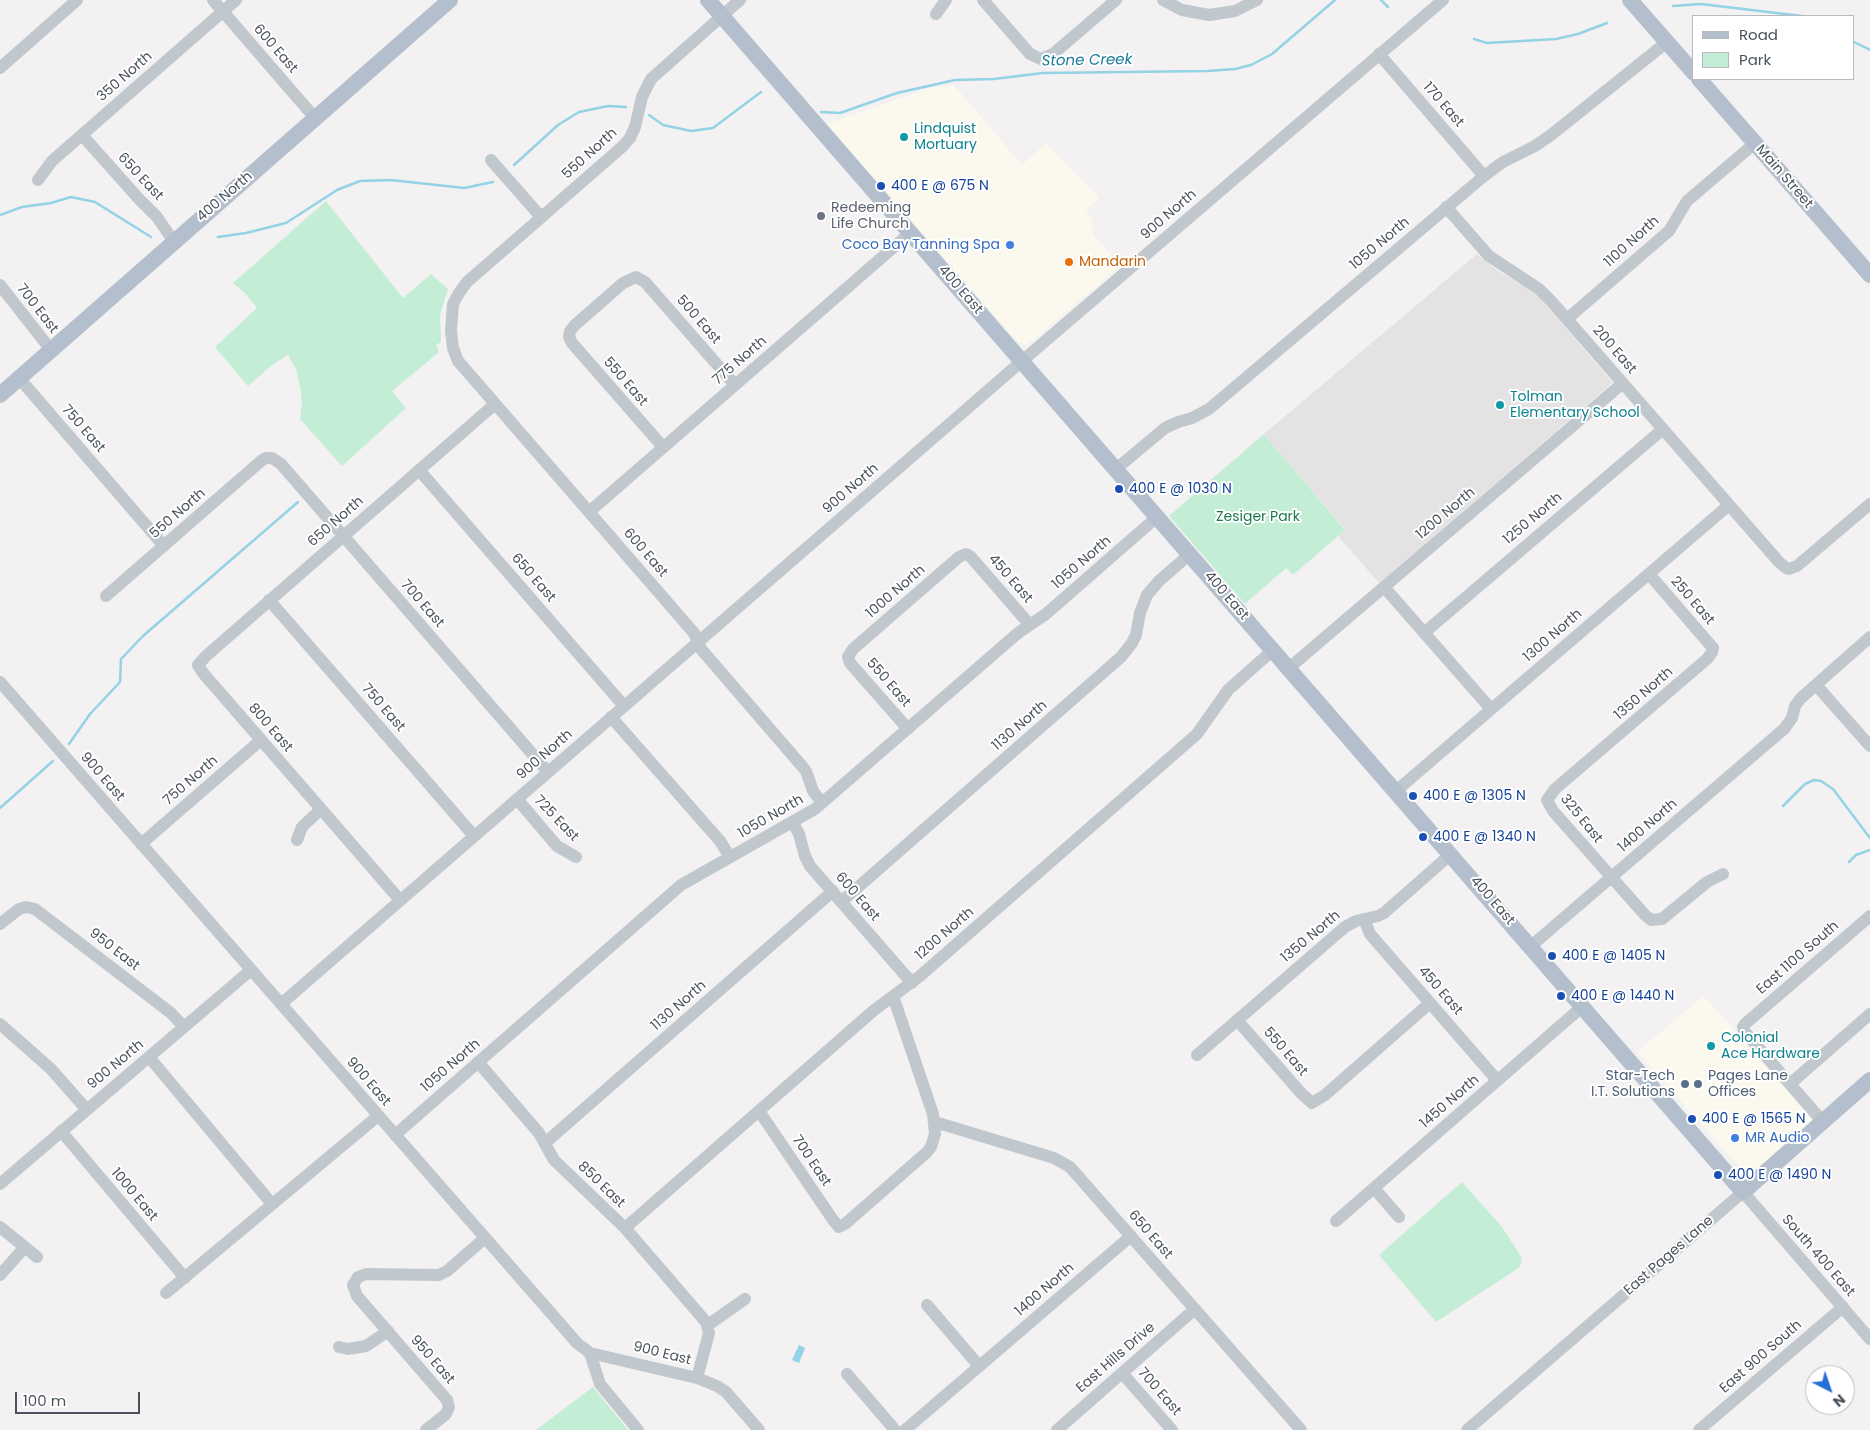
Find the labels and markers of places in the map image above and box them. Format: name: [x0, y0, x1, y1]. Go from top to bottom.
place label: Lindquist Mortuary: [914, 121, 977, 154]
marker: Lindquist Mortuary: [898, 131, 910, 143]
place label: 400 E @ 675 N: [891, 178, 989, 194]
marker: 400 E @ 675 N: [875, 180, 887, 192]
place label: Redeeming Life Church: [831, 200, 911, 232]
marker: Redeeming Life Church: [815, 210, 827, 222]
place label: Coco Bay Tanning Spa: [842, 237, 1000, 253]
marker: Coco Bay Tanning Spa: [1004, 239, 1016, 251]
place label: Mandarin: [1079, 254, 1146, 270]
marker: Mandarin: [1063, 256, 1075, 268]
place label: Tolman Elementary School: [1510, 389, 1640, 422]
marker: Tolman Elementary School: [1494, 399, 1506, 411]
place label: 400 E @ 1030 N: [1129, 481, 1232, 497]
marker: 400 E @ 1030 N: [1113, 483, 1125, 495]
place label: 400 E @ 1305 N: [1423, 788, 1526, 804]
marker: 400 E @ 1305 N: [1407, 790, 1419, 802]
place label: 400 E @ 1340 N: [1433, 829, 1536, 845]
marker: 400 E @ 1340 N: [1417, 831, 1429, 843]
place label: 400 E @ 1405 N: [1562, 948, 1665, 964]
marker: 400 E @ 1405 N: [1546, 950, 1558, 962]
place label: 400 E @ 1440 N: [1571, 988, 1674, 1004]
marker: 400 E @ 1440 N: [1555, 990, 1567, 1002]
place label: Colonial Ace Hardware: [1721, 1030, 1820, 1062]
marker: Colonial Ace Hardware: [1705, 1040, 1717, 1052]
place label: Star-Tech I.T. Solutions: [1591, 1068, 1675, 1100]
place label: Pages Lane Offices: [1708, 1068, 1788, 1100]
marker: Star-Tech I.T. Solutions: [1679, 1078, 1691, 1090]
marker: Pages Lane Offices: [1692, 1078, 1704, 1090]
place label: 400 E @ 1565 N: [1702, 1111, 1806, 1127]
marker: 400 E @ 1565 N: [1686, 1113, 1698, 1125]
place label: MR Audio: [1745, 1130, 1810, 1146]
marker: MR Audio: [1729, 1132, 1741, 1144]
place label: 400 E @ 1490 N: [1728, 1167, 1831, 1183]
marker: 400 E @ 1490 N: [1712, 1169, 1724, 1181]

